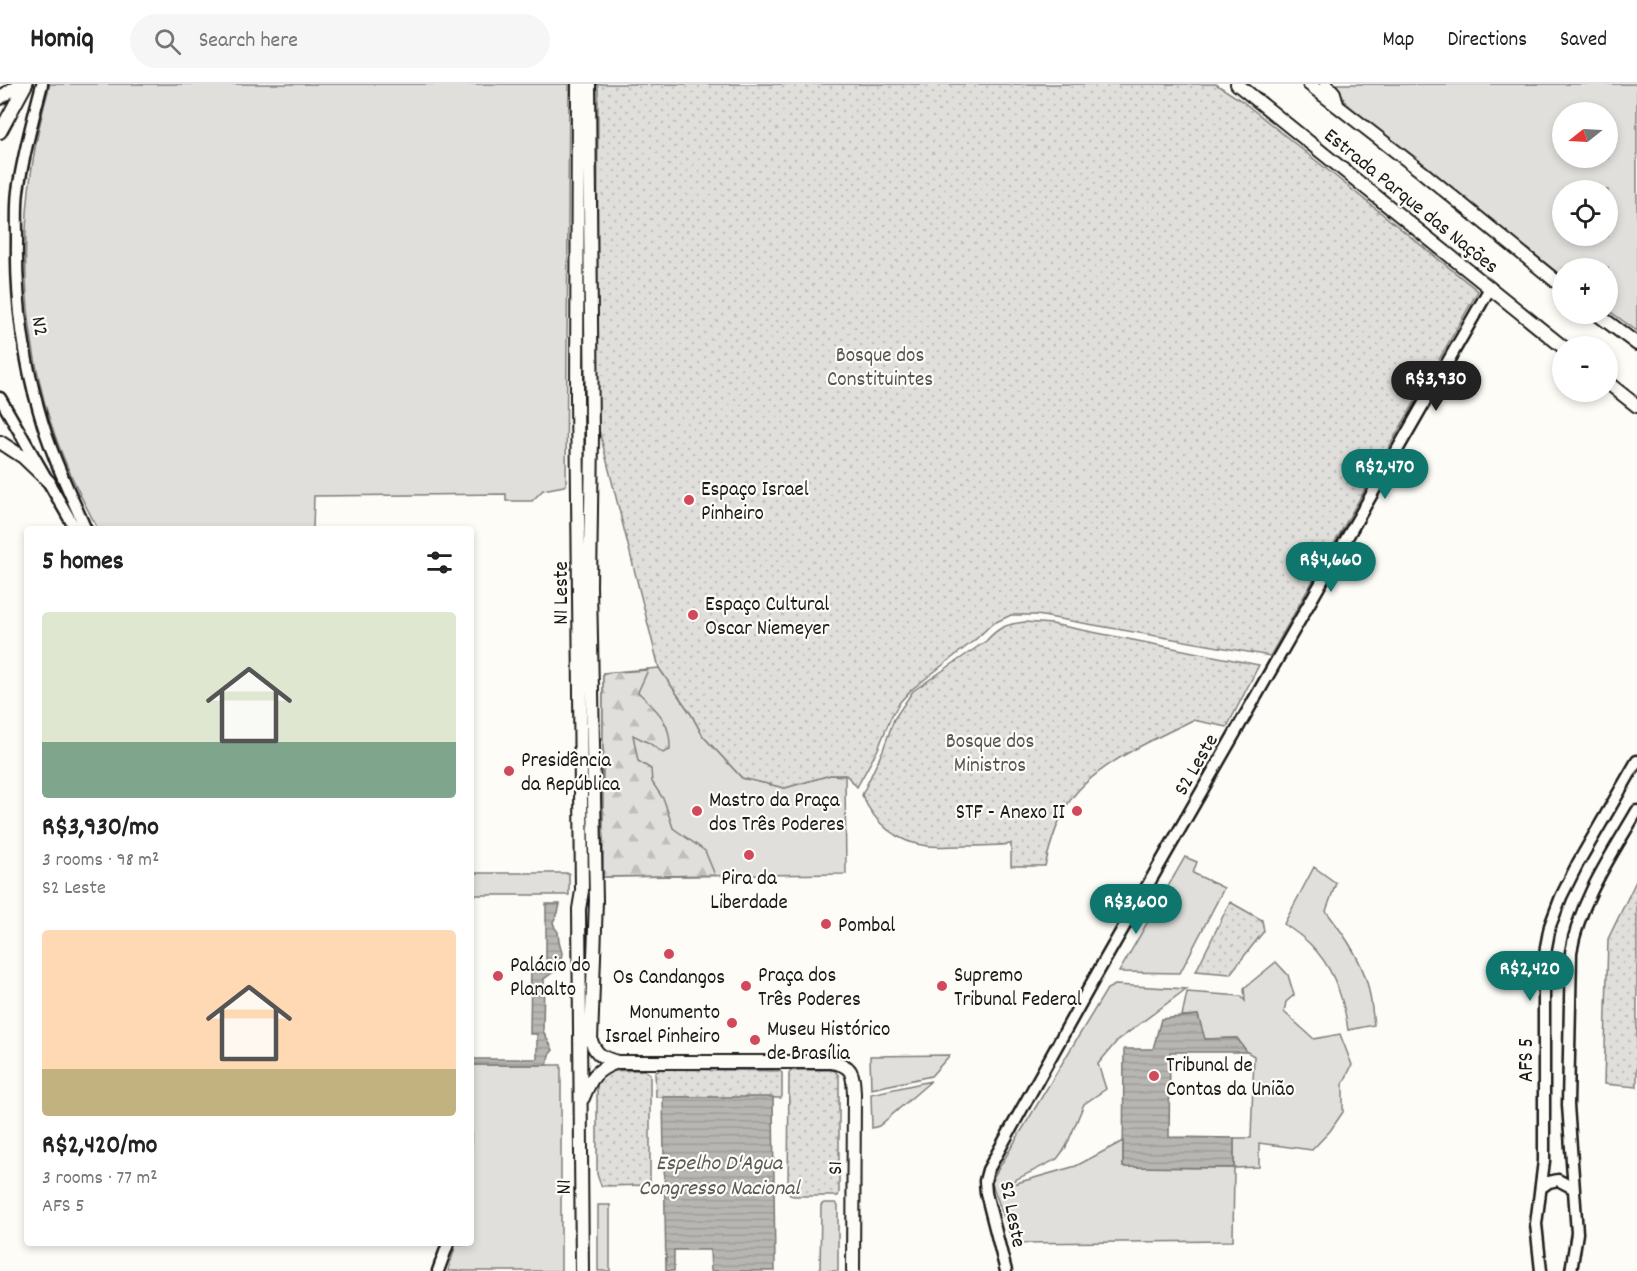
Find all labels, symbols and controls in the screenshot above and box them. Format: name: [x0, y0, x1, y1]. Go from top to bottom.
search box: [130, 14, 550, 68]
text: Homiq: [30, 21, 94, 61]
icon: search: [151, 25, 184, 58]
text: Search here: [199, 26, 298, 57]
text: Map: [1383, 26, 1414, 56]
text: Directions: [1447, 26, 1527, 56]
text: Saved: [1560, 26, 1607, 56]
north arrow: [1552, 102, 1618, 168]
map controls: [1552, 102, 1618, 402]
street label: Estrada Parque das Nações: [1316, 122, 1504, 282]
button: locate: [1552, 180, 1618, 246]
button: +: [1552, 258, 1618, 324]
street label: N2: [22, 314, 54, 338]
button: −: [1552, 336, 1618, 402]
park label: Bosque dos Constituintes: [827, 342, 933, 396]
pin: R$3,930: [1381, 361, 1491, 412]
text: R$3,930: [1405, 366, 1467, 394]
pin: R$2,470: [1330, 449, 1440, 500]
text: R$2,470: [1355, 454, 1415, 482]
place label: Espaço Israel Pinheiro: [701, 476, 809, 530]
marker: Espaço Israel Pinheiro: [682, 493, 696, 507]
pin: R$4,660: [1276, 542, 1386, 593]
text: 5 homes: [42, 544, 124, 581]
icon: filters: [423, 546, 456, 579]
text: R$4,660: [1300, 547, 1362, 575]
street label: N1 Leste: [548, 561, 578, 625]
place label: Espaço Cultural Oscar Niemeyer: [705, 591, 830, 645]
marker: Espaço Cultural Oscar Niemeyer: [686, 608, 700, 622]
icon: home: [195, 651, 303, 759]
park label: Bosque dos Ministros: [946, 728, 1034, 782]
street label: S2 Leste: [1168, 729, 1227, 802]
place label: Presidência da República: [521, 747, 621, 801]
marker: Presidência da República: [502, 764, 516, 778]
place label: Mastro da Praça dos Três Poderes: [709, 787, 845, 841]
place label: STF - Anexo II: [956, 799, 1065, 829]
marker: Mastro da Praça dos Três Poderes: [690, 804, 704, 818]
marker: STF - Anexo II: [1070, 804, 1084, 818]
text: R$3,930/mo: [42, 810, 159, 847]
text: 3 rooms · 98 m²: [42, 847, 159, 875]
marker: Pira da Liberdade: [742, 848, 756, 862]
place label: Pira da Liberdade: [710, 865, 788, 919]
text: S2 Leste: [42, 875, 106, 903]
pin: R$3,600: [1081, 884, 1191, 935]
text: R$3,600: [1104, 889, 1168, 917]
place label: Pombal: [838, 912, 895, 942]
marker: Pombal: [819, 917, 833, 931]
marker: Os Candangos: [662, 947, 676, 961]
pin: R$2,420: [1475, 951, 1585, 1002]
place label: Palácio do Planalto: [510, 952, 591, 1006]
text: R$2,420: [1500, 956, 1560, 984]
place label: Praça dos Três Poderes: [758, 962, 861, 1016]
place label: Supremo Tribunal Federal: [954, 962, 1082, 1016]
place label: Os Candangos: [613, 964, 725, 994]
icon: home: [195, 969, 303, 1077]
marker: Palácio do Planalto: [491, 969, 505, 983]
marker: Praça dos Três Poderes: [739, 979, 753, 993]
marker: Supremo Tribunal Federal: [935, 979, 949, 993]
place label: Monumento Israel Pinheiro: [605, 999, 720, 1053]
marker: Monumento Israel Pinheiro: [725, 1016, 739, 1030]
place label: Museu Histórico de Brasília: [767, 1016, 890, 1070]
marker: Museu Histórico de Brasília: [748, 1033, 762, 1047]
street label: AFS 5: [1513, 1038, 1543, 1082]
place label: Tribunal de Contas da União: [1166, 1052, 1295, 1106]
marker: Tribunal de Contas da União: [1147, 1069, 1161, 1083]
text: R$2,420/mo: [42, 1128, 157, 1165]
water label: Espelho D'Agua Congresso Nacional: [638, 1149, 801, 1205]
street label: S1: [822, 1161, 852, 1175]
text: 3 rooms · 77 m²: [42, 1165, 158, 1193]
street label: S2 Leste: [990, 1179, 1032, 1250]
street label: N1: [551, 1180, 581, 1194]
text: AFS 5: [42, 1193, 85, 1221]

